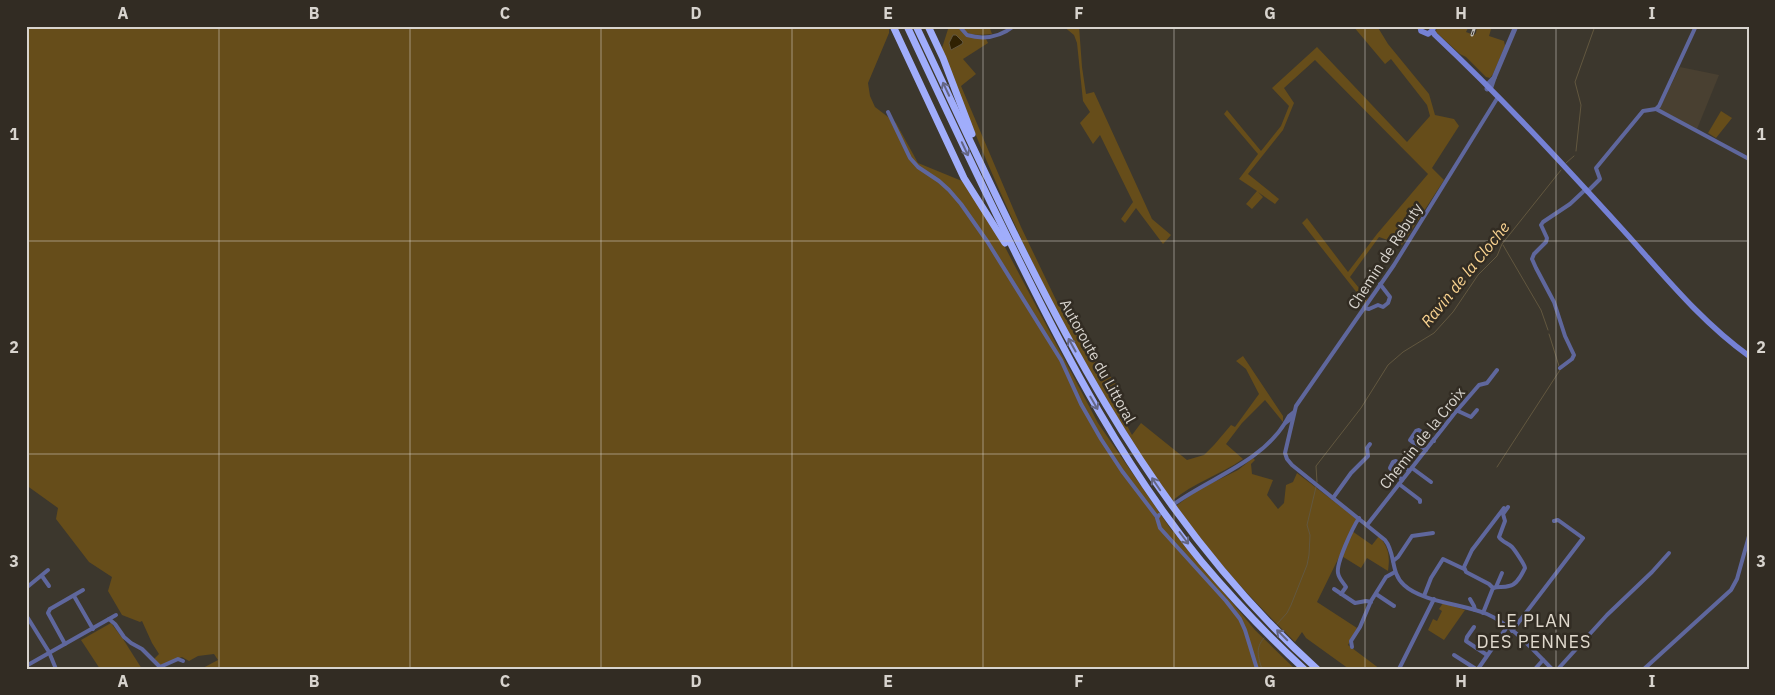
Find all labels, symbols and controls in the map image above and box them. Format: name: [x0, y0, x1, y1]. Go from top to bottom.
text: A: [118, 3, 129, 23]
text: B: [309, 3, 320, 23]
text: C: [500, 3, 510, 23]
text: D: [690, 3, 702, 23]
text: E: [883, 3, 893, 23]
text: F: [1074, 3, 1084, 23]
text: G: [1264, 3, 1276, 23]
text: H: [1455, 3, 1467, 23]
text: I: [1649, 3, 1656, 23]
one-way arrow: [941, 82, 950, 97]
text: 1: [9, 124, 19, 144]
text: 1: [1756, 124, 1766, 144]
one-way arrow: [961, 141, 970, 156]
street label: Chemin de Rebuty: [1344, 199, 1427, 313]
water label: Ravin de la Cloche: [1416, 217, 1514, 331]
street label: Autoroute du Littoral: [1056, 295, 1140, 427]
text: 2: [9, 337, 19, 357]
one-way arrow: [1067, 337, 1077, 352]
text: 2: [1756, 337, 1766, 357]
street label: Chemin de la Croix: [1375, 383, 1469, 493]
one-way arrow: [1090, 396, 1100, 410]
one-way arrow: [1151, 477, 1161, 491]
one-way arrow: [1179, 531, 1189, 545]
text: 3: [9, 551, 19, 571]
text: 3: [1756, 551, 1766, 571]
district label: LE PLAN DES PENNES: [1476, 609, 1592, 653]
one-way arrow: [1275, 629, 1288, 641]
text: A: [118, 671, 129, 691]
text: B: [309, 671, 320, 691]
text: C: [500, 671, 510, 691]
text: D: [690, 671, 702, 691]
text: E: [883, 671, 893, 691]
text: F: [1074, 671, 1084, 691]
text: G: [1264, 671, 1276, 691]
text: H: [1455, 671, 1467, 691]
text: I: [1649, 671, 1656, 691]

